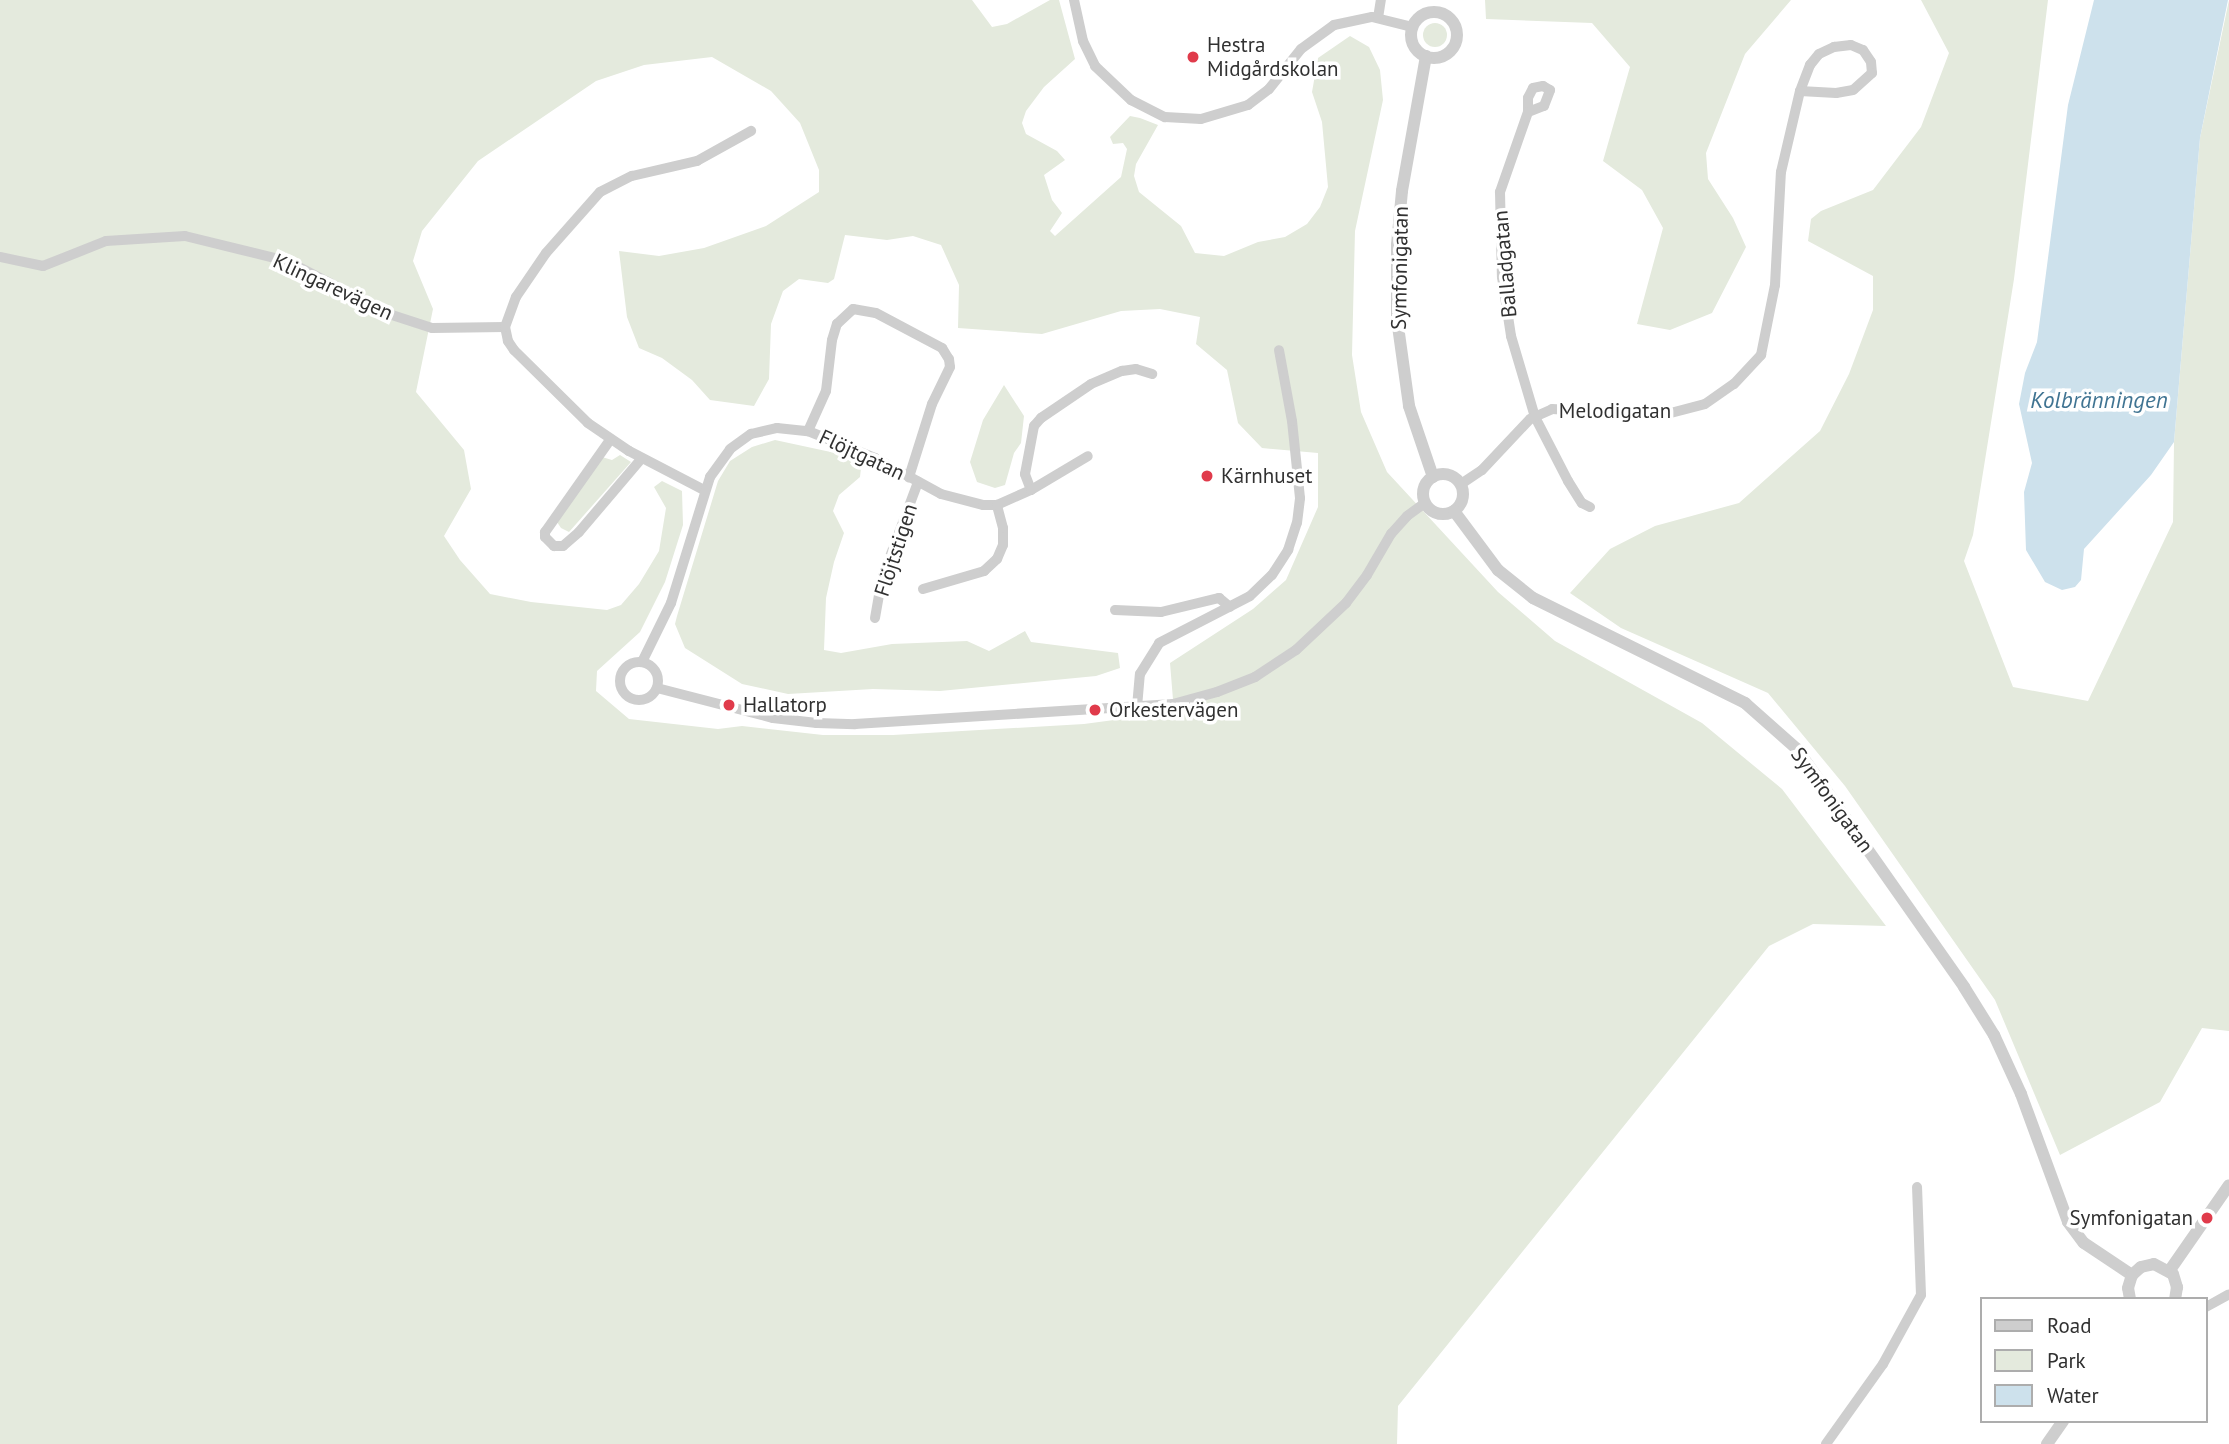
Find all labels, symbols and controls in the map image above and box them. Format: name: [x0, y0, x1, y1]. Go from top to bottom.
place label: Hestra Midgårdskolan: [1207, 32, 1339, 82]
marker: Hestra Midgårdskolan: [1185, 49, 1201, 65]
street label: Symfonigatan: [1386, 206, 1414, 330]
street label: Balladgatan: [1488, 209, 1522, 319]
street label: Klingarevägen: [269, 248, 397, 326]
water label: Kolbränningen: [2030, 386, 2168, 414]
street label: Melodigatan: [1559, 398, 1671, 424]
street label: Flöjtgatan: [815, 424, 909, 486]
place label: Kärnhuset: [1221, 463, 1312, 489]
marker: Kärnhuset: [1199, 468, 1215, 484]
street label: Flöjtstigen: [869, 500, 923, 600]
place label: Hallatorp: [743, 692, 827, 718]
marker: Hallatorp: [721, 697, 737, 713]
place label: Orkestervägen: [1109, 697, 1238, 723]
marker: Orkestervägen: [1087, 702, 1103, 718]
street label: Symfonigatan: [1785, 743, 1879, 857]
place label: Symfonigatan: [2069, 1205, 2193, 1231]
marker: Symfonigatan: [2199, 1210, 2215, 1226]
legend: [1980, 1297, 2208, 1423]
text: Road: [2047, 1312, 2091, 1339]
text: Park: [2047, 1347, 2086, 1374]
text: Water: [2047, 1382, 2099, 1409]

